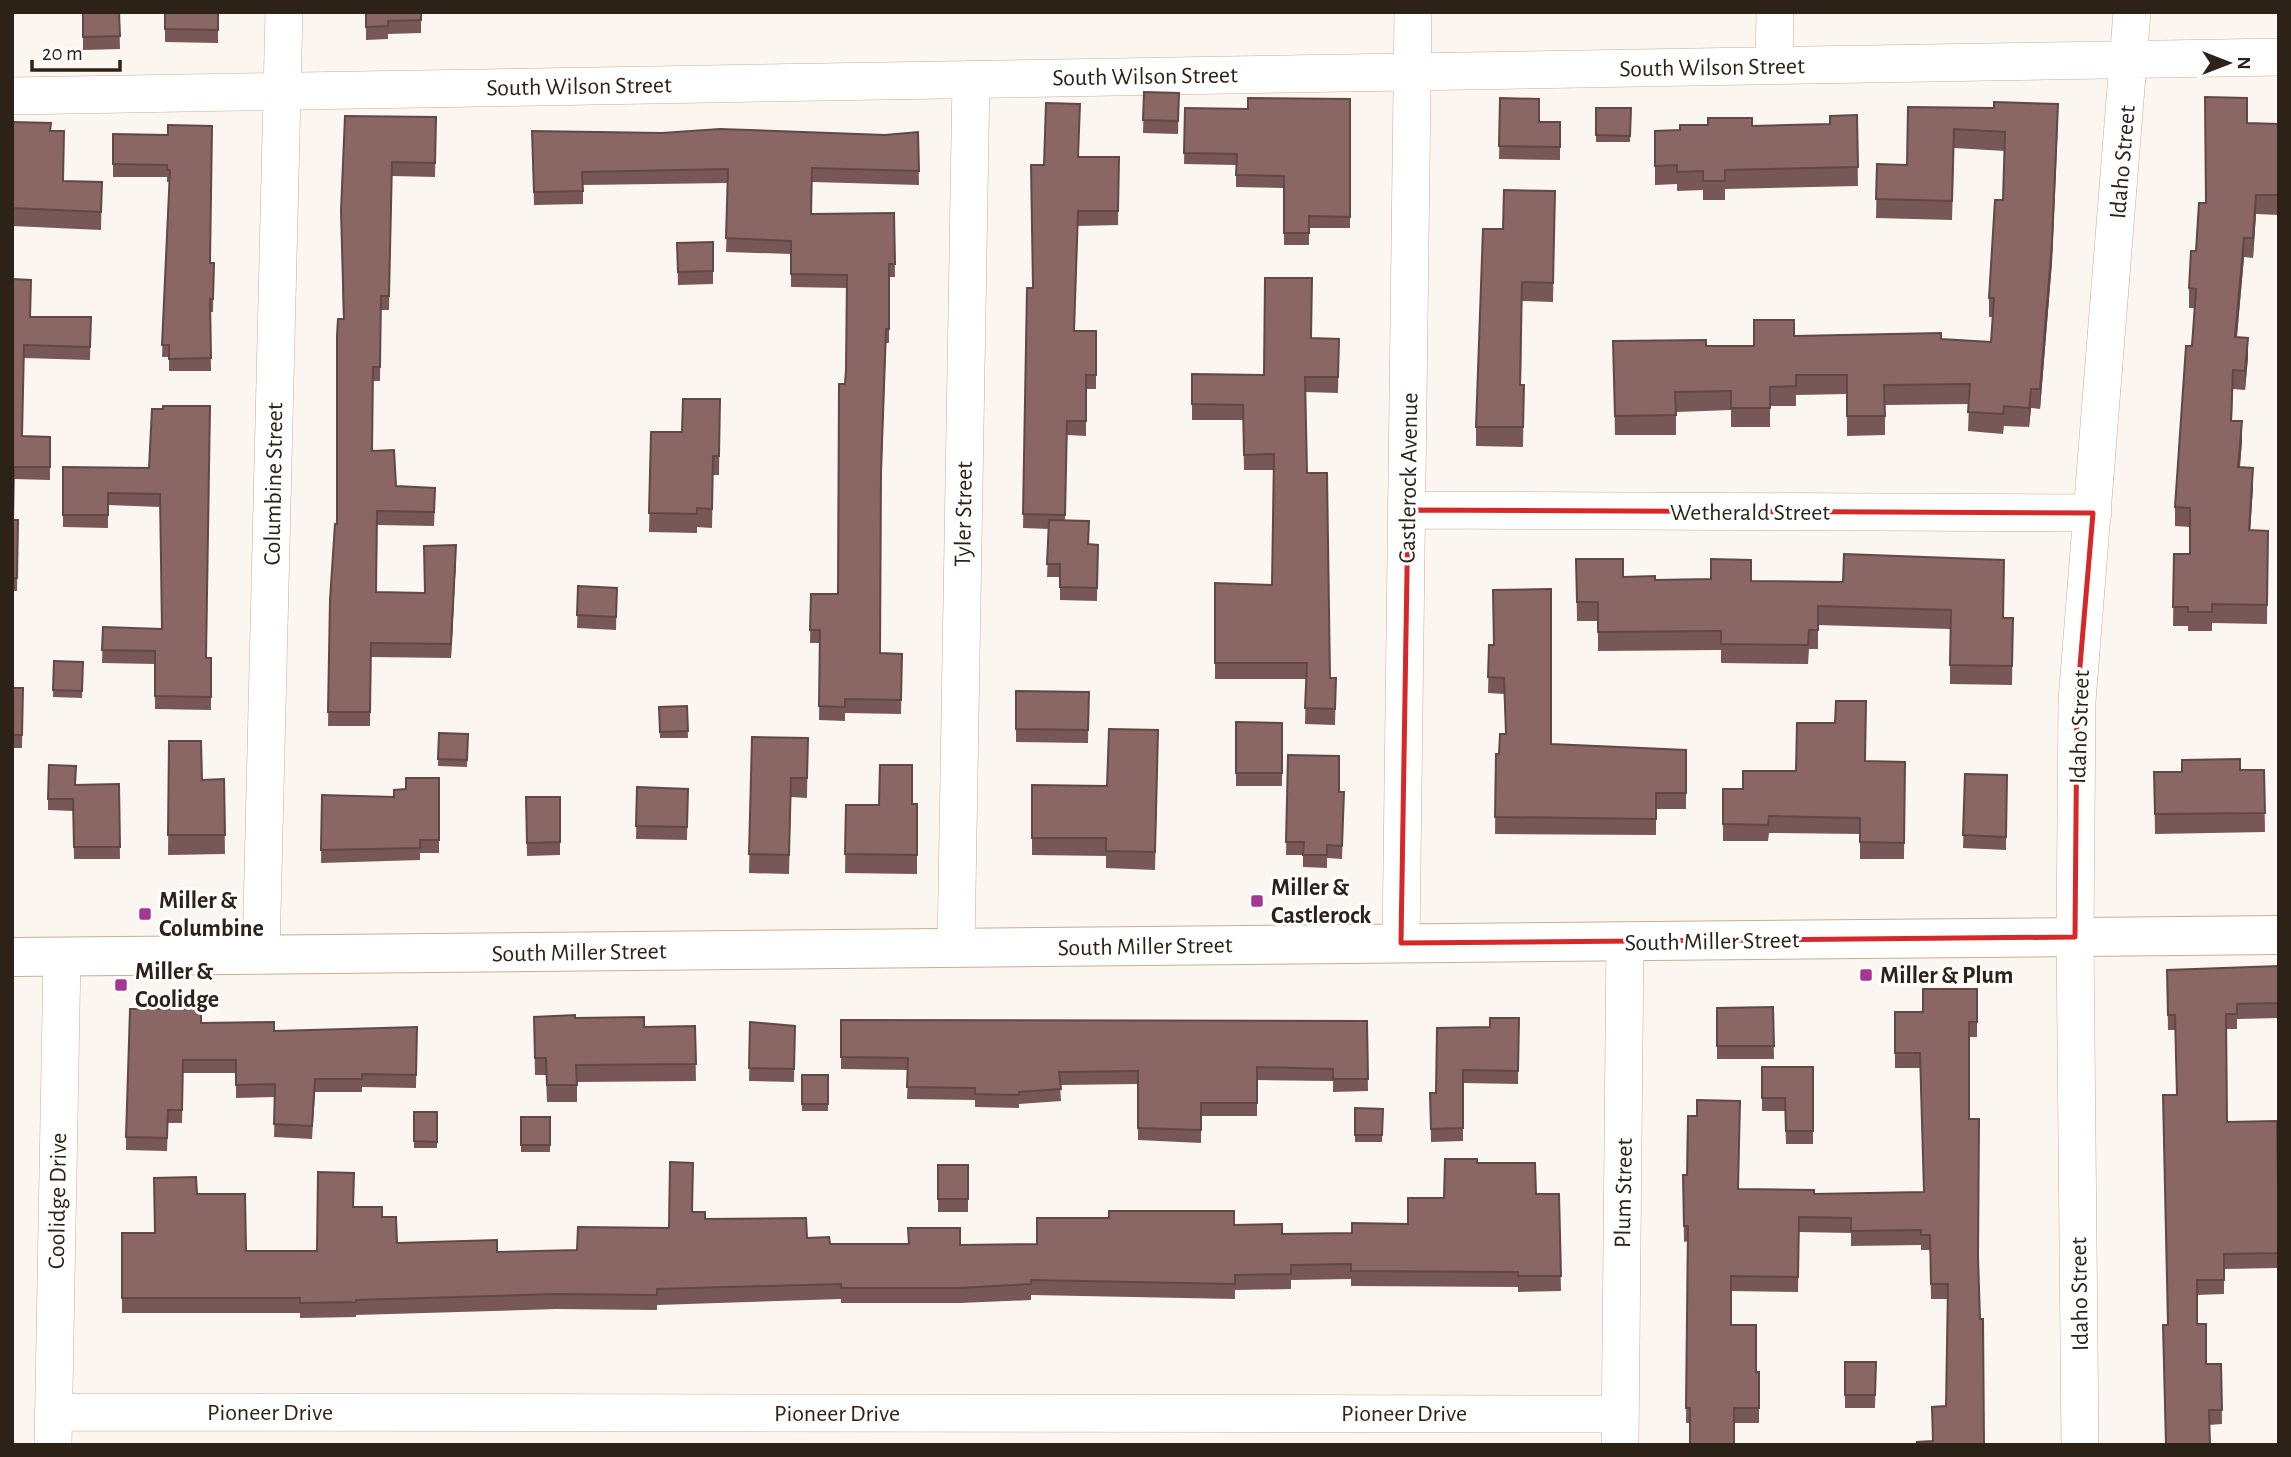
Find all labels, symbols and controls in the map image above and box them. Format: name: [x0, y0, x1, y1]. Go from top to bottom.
scale bar: [32, 28, 119, 72]
north arrow: [2193, 28, 2263, 98]
text: 20 m: [42, 43, 83, 64]
street label: South Wilson Street: [1619, 54, 1805, 82]
text: N: [2234, 56, 2253, 70]
street label: South Wilson Street: [1052, 63, 1238, 91]
street label: South Wilson Street: [486, 73, 672, 101]
street label: Idaho Street: [2106, 104, 2140, 220]
street label: Castlerock Avenue: [1396, 392, 1422, 564]
street label: Columbine Street: [261, 402, 287, 566]
street label: Tyler Street: [951, 461, 977, 567]
street label: Wetherald Street: [1670, 501, 1830, 525]
street label: Idaho Street: [2066, 669, 2094, 785]
place label: Miller & Castlerock: [1271, 876, 1371, 928]
place label: Miller & Columbine: [159, 889, 264, 941]
marker: Miller & Castlerock: [1249, 893, 1265, 909]
marker: Miller & Columbine: [137, 906, 153, 922]
street label: South Miller Street: [1624, 928, 1800, 956]
street label: South Miller Street: [1057, 933, 1233, 961]
street label: South Miller Street: [491, 939, 667, 967]
place label: Miller & Coolidge: [135, 960, 219, 1012]
place label: Miller & Plum: [1880, 964, 2013, 988]
marker: Miller & Plum: [1858, 967, 1874, 983]
marker: Miller & Coolidge: [113, 977, 129, 993]
street label: Coolidge Drive: [45, 1133, 71, 1269]
street label: Plum Street: [1611, 1137, 1637, 1248]
street label: Idaho Street: [2067, 1236, 2093, 1351]
street label: Pioneer Drive: [207, 1401, 333, 1425]
street label: Pioneer Drive: [774, 1402, 900, 1426]
street label: Pioneer Drive: [1341, 1402, 1467, 1426]

